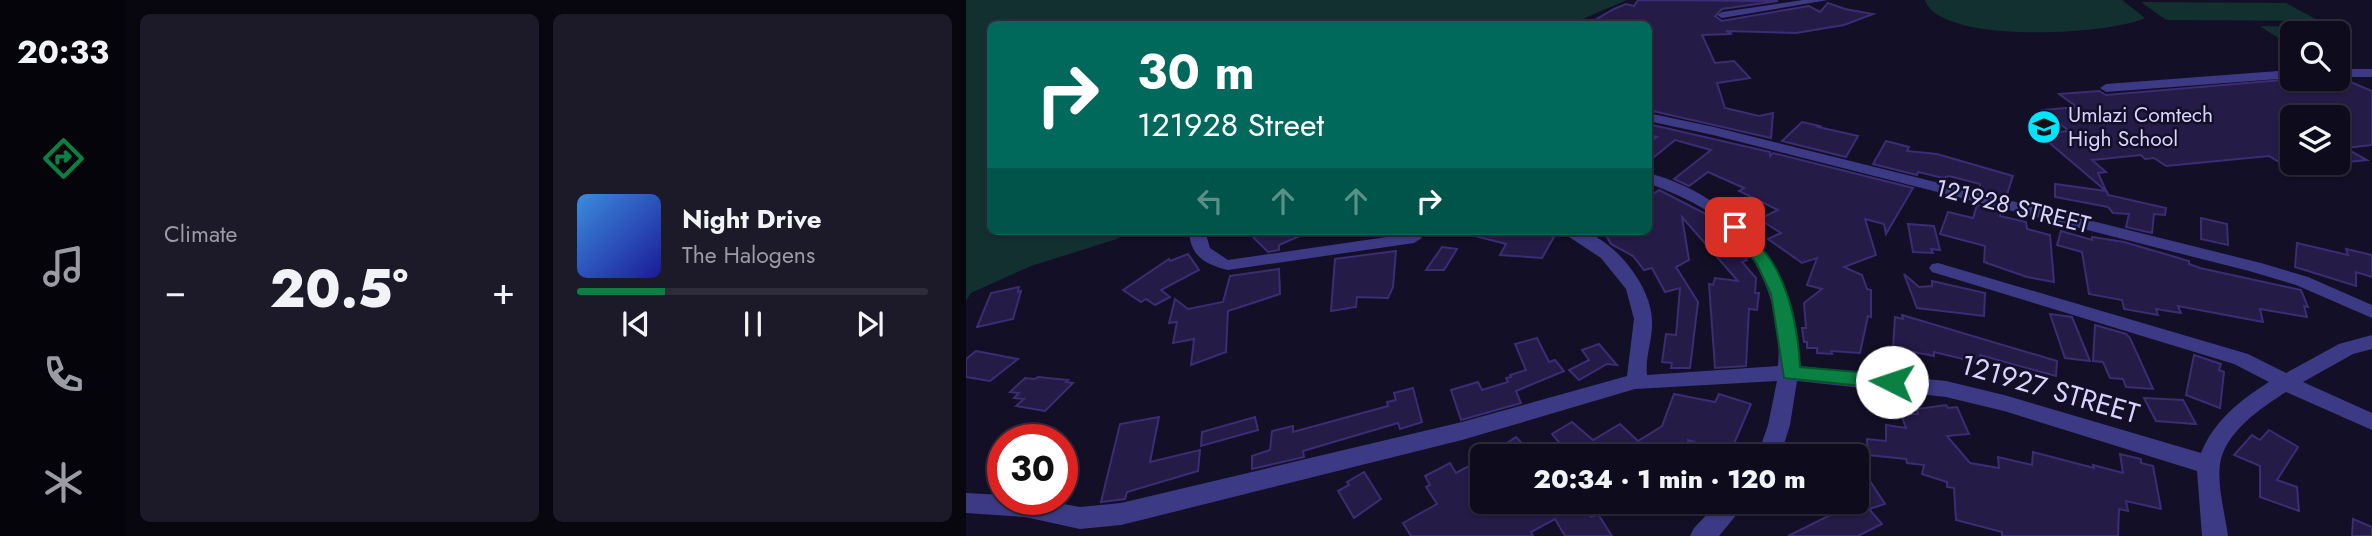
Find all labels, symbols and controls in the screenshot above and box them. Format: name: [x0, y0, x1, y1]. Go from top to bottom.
map controls: [2280, 21, 2350, 175]
button: search: [2280, 21, 2350, 91]
text: 20:33: [17, 29, 109, 75]
text: 30 m: [1137, 37, 1255, 107]
icon: right: [1022, 49, 1113, 140]
place label: Umlazi Comtech High School: [2068, 100, 2213, 154]
text: 121928 Street: [1137, 102, 1324, 148]
button: layers: [2280, 105, 2350, 175]
school or university icon: Umlazi Comtech High School: [2025, 108, 2063, 146]
icon: directions: [39, 134, 88, 183]
street label: 121928 STREET: [1932, 170, 2094, 242]
icon: left: [1191, 182, 1229, 220]
icon: ahead: [1264, 182, 1302, 220]
icon: ahead: [1337, 182, 1375, 220]
icon: right: [1410, 182, 1448, 220]
pin: [1705, 197, 1765, 257]
text: Night Drive: [682, 200, 822, 238]
icon: arrive: [1716, 208, 1754, 246]
text: Climate: [164, 217, 237, 251]
text: The Halogens: [682, 238, 815, 272]
icon: music: [39, 242, 88, 291]
text: 20.5°: [270, 251, 408, 327]
text: −: [164, 263, 186, 318]
text: +: [492, 263, 515, 318]
icon: previous: [617, 305, 655, 343]
icon: pause: [734, 305, 772, 343]
icon: next: [851, 305, 889, 343]
street label: 121927 STREET: [1956, 344, 2144, 434]
position arrow: [1855, 345, 1929, 419]
icon: phone: [39, 350, 88, 399]
speed limit sign: 30: [987, 424, 1078, 515]
icon: climate: [39, 458, 88, 507]
text: 20:34 · 1 min · 120 m: [1533, 460, 1806, 498]

